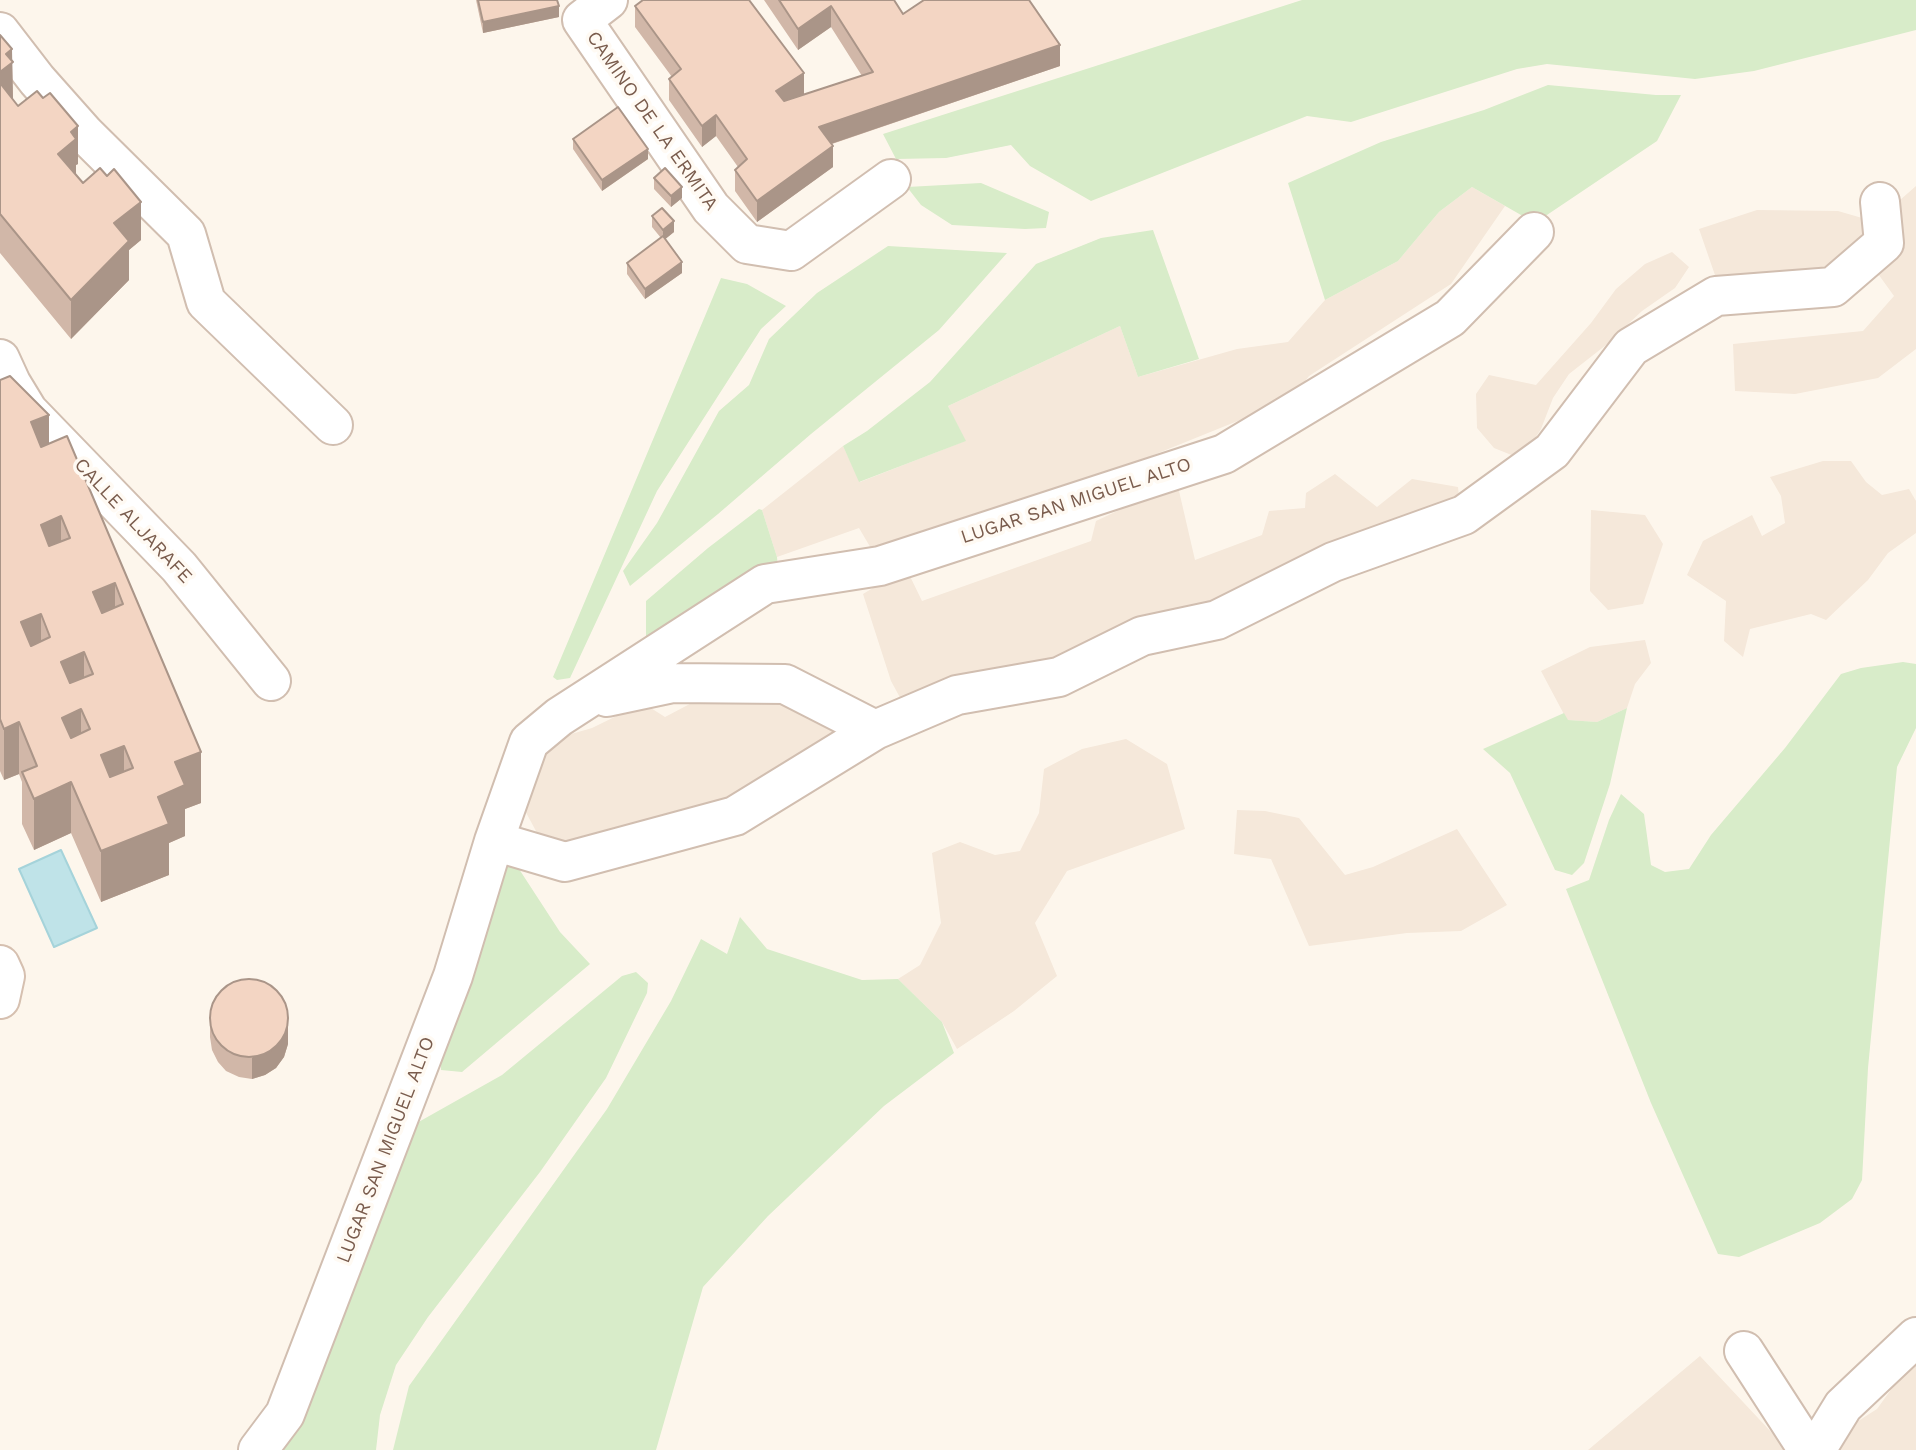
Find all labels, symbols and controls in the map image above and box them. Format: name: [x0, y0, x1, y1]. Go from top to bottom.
street label: CAMINO DE LA ERMITA: [581, 27, 723, 215]
street label: LUGAR SAN MIGUEL ALTO: [958, 453, 1194, 549]
street label: CALLE ALJARAFE: [69, 454, 197, 588]
street label: LUGAR SAN MIGUEL ALTO: [332, 1034, 440, 1266]

